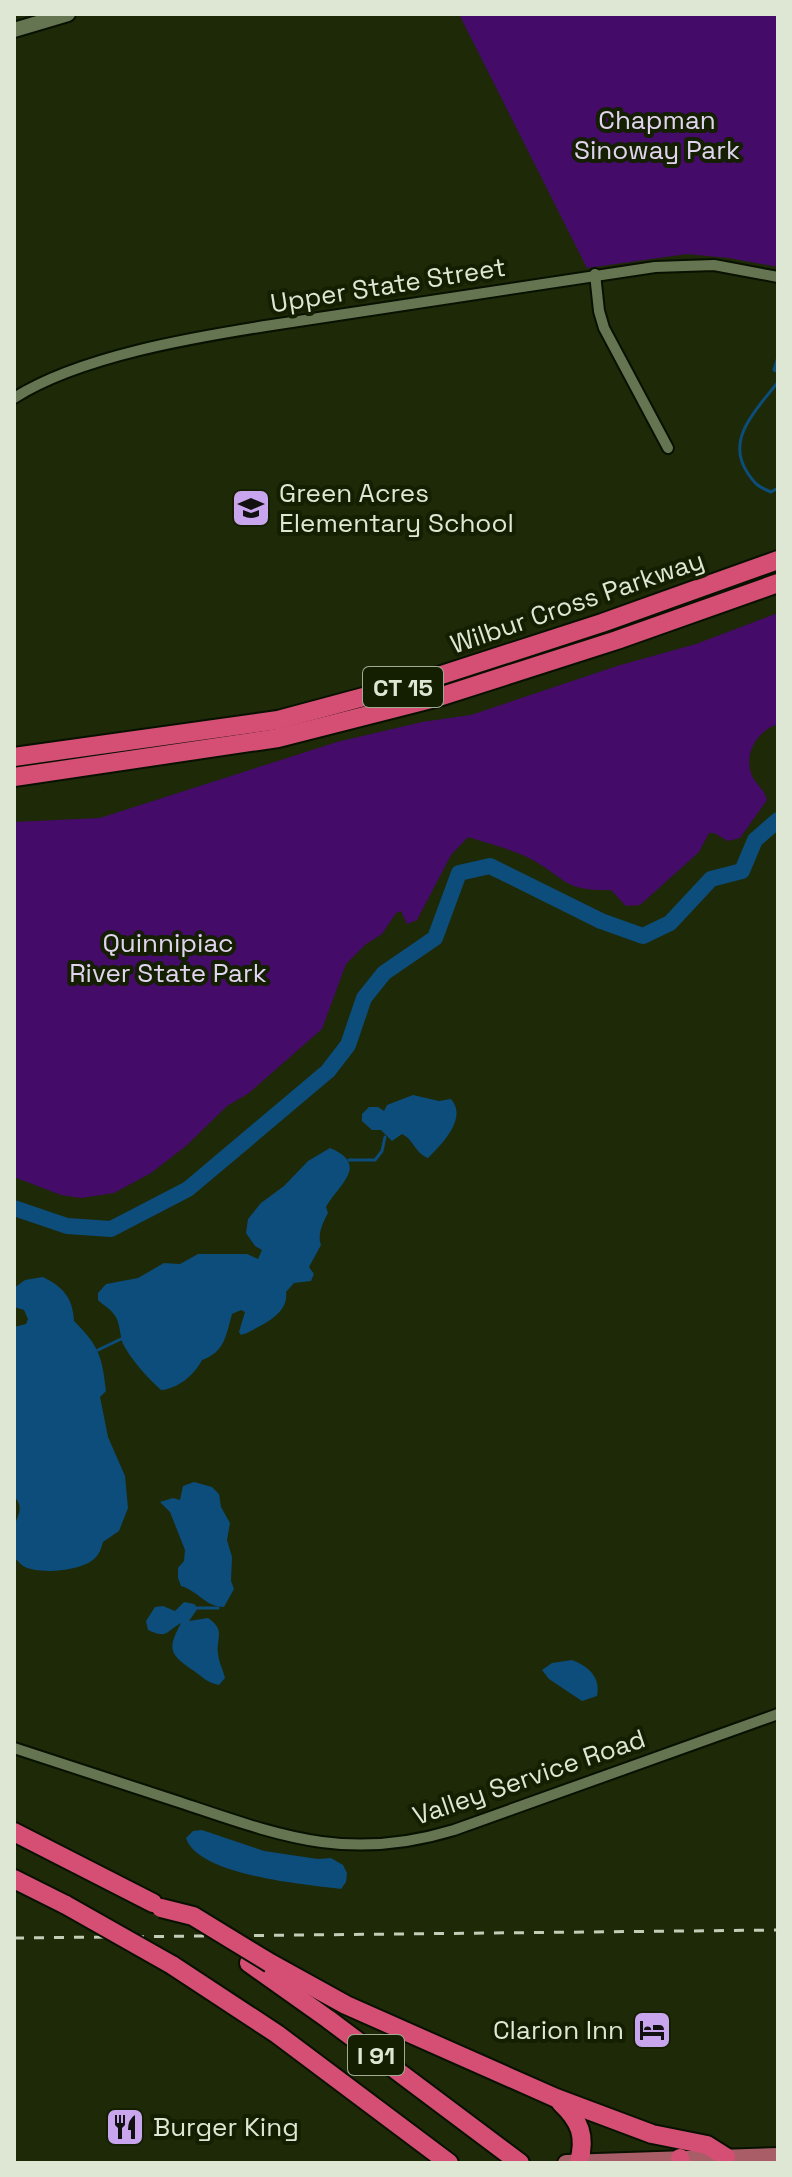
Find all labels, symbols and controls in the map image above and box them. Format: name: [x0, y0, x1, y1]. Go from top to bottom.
park label: Chapman Sinoway Park: [574, 103, 740, 167]
street label: Upper State Street: [268, 250, 508, 320]
place label: Green Acres Elementary School: [279, 476, 514, 540]
school or university icon: Green Acres Elementary School: [230, 487, 272, 529]
street label: Wilbur Cross Parkway: [446, 543, 708, 661]
road number: CT 15: [363, 667, 443, 707]
park label: Quinnipiac River State Park: [69, 926, 267, 990]
street label: Valley Service Road: [408, 1721, 650, 1833]
hotel icon: Clarion Inn: [631, 2009, 673, 2051]
place label: Clarion Inn: [493, 2013, 624, 2047]
road number: I 91: [348, 2035, 404, 2075]
restaurant icon: Burger King: [104, 2106, 146, 2148]
place label: Burger King: [153, 2110, 299, 2144]

